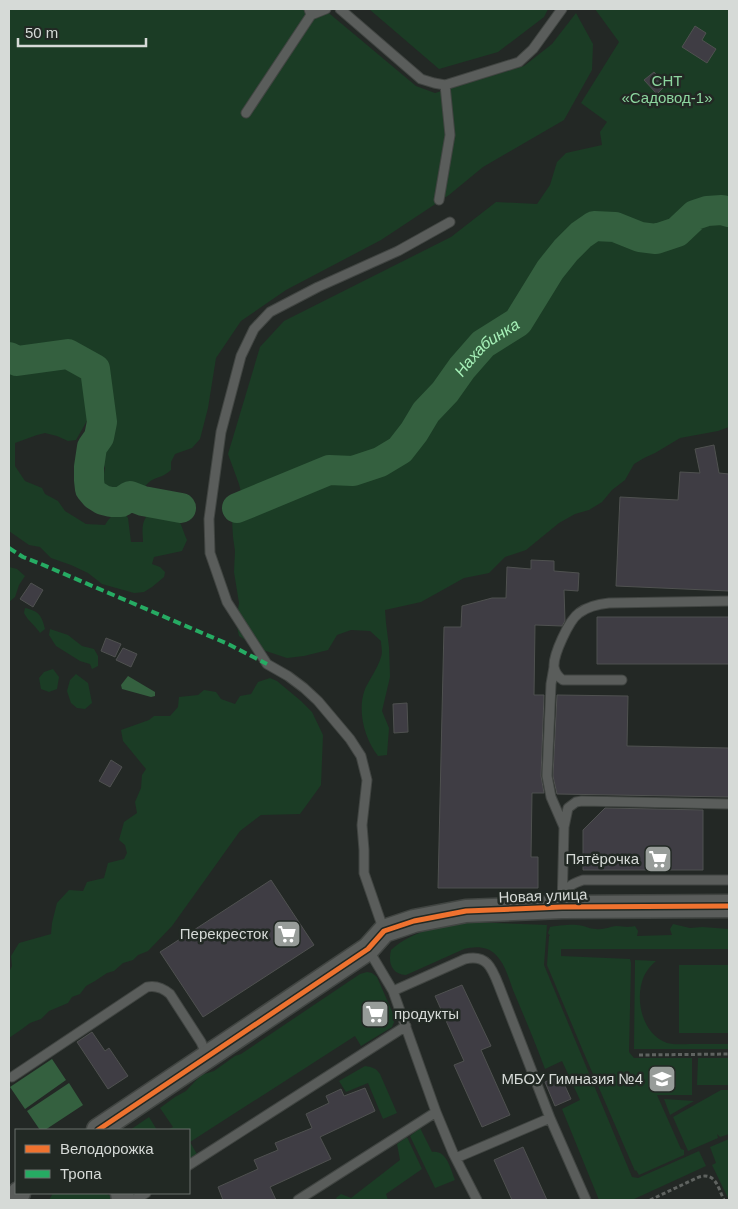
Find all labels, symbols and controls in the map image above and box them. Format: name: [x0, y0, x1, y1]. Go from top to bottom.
scale bar: [18, 15, 145, 47]
text: 50 m: [25, 24, 58, 41]
park label: СНТ «Садовод-1»: [621, 72, 713, 106]
water label: Нахабинка: [451, 315, 522, 379]
supermarket icon: Пятёрочка: [643, 844, 673, 874]
place label: Пятёрочка: [565, 850, 640, 867]
street label: Новая улица: [498, 885, 588, 906]
supermarket icon: Перекресток: [272, 919, 302, 949]
place label: Перекресток: [180, 925, 268, 942]
supermarket icon: продукты: [360, 999, 390, 1029]
place label: продукты: [394, 1005, 459, 1022]
school or university icon: МБОУ Гимназия №4: [647, 1064, 677, 1094]
place label: МБОУ Гимназия №4: [501, 1070, 643, 1087]
legend: [15, 1129, 190, 1194]
text: Велодорожка: [60, 1140, 154, 1157]
text: Тропа: [60, 1165, 102, 1182]

